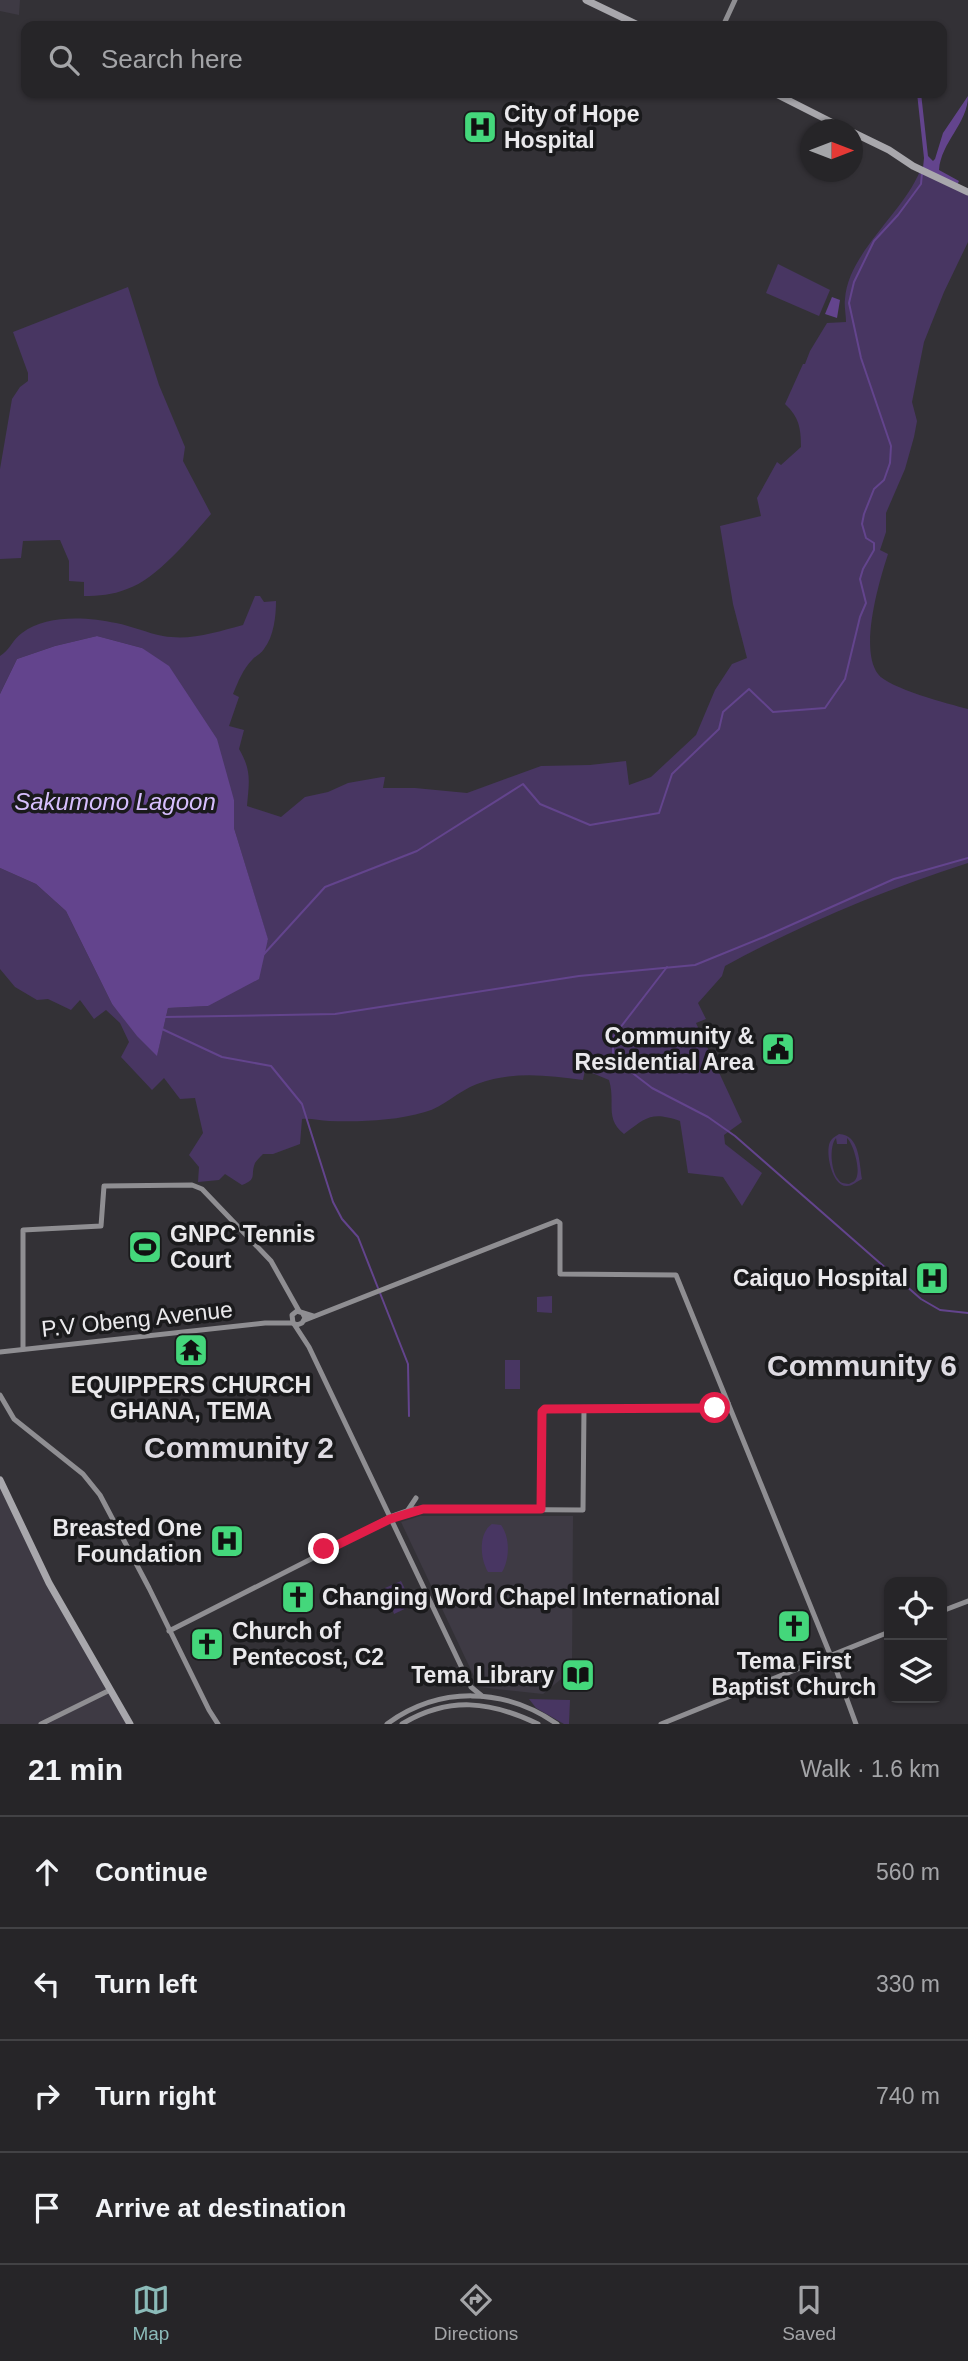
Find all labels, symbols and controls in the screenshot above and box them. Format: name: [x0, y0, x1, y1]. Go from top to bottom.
search box: [21, 21, 947, 98]
icon: search: [45, 41, 83, 79]
text: Search here: [101, 44, 243, 74]
place label: City of Hope Hospital: [504, 101, 639, 153]
hospital icon: City of Hope Hospital: [461, 108, 499, 146]
north arrow: [800, 119, 863, 182]
water label: Sakumono Lagoon: [14, 788, 216, 815]
place label: Community & Residential Area: [575, 1023, 754, 1075]
public building icon: Community & Residential Area: [759, 1030, 797, 1068]
place label: GNPC Tennis Court: [170, 1221, 315, 1273]
sports icon: GNPC Tennis Court: [126, 1228, 164, 1266]
hospital icon: Caiquo Hospital: [913, 1259, 951, 1297]
place label: Caiquo Hospital: [733, 1265, 908, 1291]
street label: P.V Obeng Avenue: [40, 1296, 234, 1342]
temple icon: EQUIPPERS CHURCH GHANA, TEMA: [172, 1331, 210, 1369]
district label: Community 6: [767, 1349, 957, 1382]
place label: EQUIPPERS CHURCH GHANA, TEMA: [71, 1372, 311, 1424]
route start: [699, 1392, 730, 1423]
district label: Community 2: [144, 1431, 334, 1464]
place label: Breasted One Foundation: [52, 1515, 202, 1567]
hospital icon: Breasted One Foundation: [208, 1522, 246, 1560]
route end: [308, 1533, 339, 1564]
map controls: [884, 1577, 947, 1703]
button: locate: [884, 1577, 947, 1640]
church icon: Changing Word Chapel International: [279, 1578, 317, 1616]
place label: Changing Word Chapel International: [322, 1584, 720, 1610]
church icon: Tema First Baptist Church: [775, 1607, 813, 1645]
place label: Church of Pentecost, C2: [232, 1618, 384, 1670]
church icon: Church of Pentecost, C2: [188, 1625, 226, 1663]
button: layers: [884, 1640, 947, 1703]
place label: Tema First Baptist Church: [712, 1648, 876, 1700]
library icon: Tema Library: [559, 1656, 597, 1694]
place label: Tema Library: [411, 1662, 554, 1688]
text: 21 min: [28, 1753, 123, 1786]
text: Walk · 1.6 km: [800, 1756, 940, 1782]
icon: ahead: [28, 1853, 66, 1891]
text: Continue: [95, 1857, 208, 1887]
text: 560 m: [876, 1859, 940, 1885]
icon: left: [28, 1965, 66, 2003]
text: Turn left: [95, 1969, 197, 1999]
text: 330 m: [876, 1971, 940, 1997]
icon: right: [28, 2077, 66, 2115]
text: Turn right: [95, 2081, 216, 2111]
text: 740 m: [876, 2083, 940, 2109]
icon: arrive: [28, 2189, 66, 2227]
text: Arrive at destination: [95, 2193, 346, 2223]
tab: Map: [132, 2281, 170, 2345]
tab: Directions: [434, 2281, 518, 2345]
tab: Saved: [782, 2281, 836, 2345]

